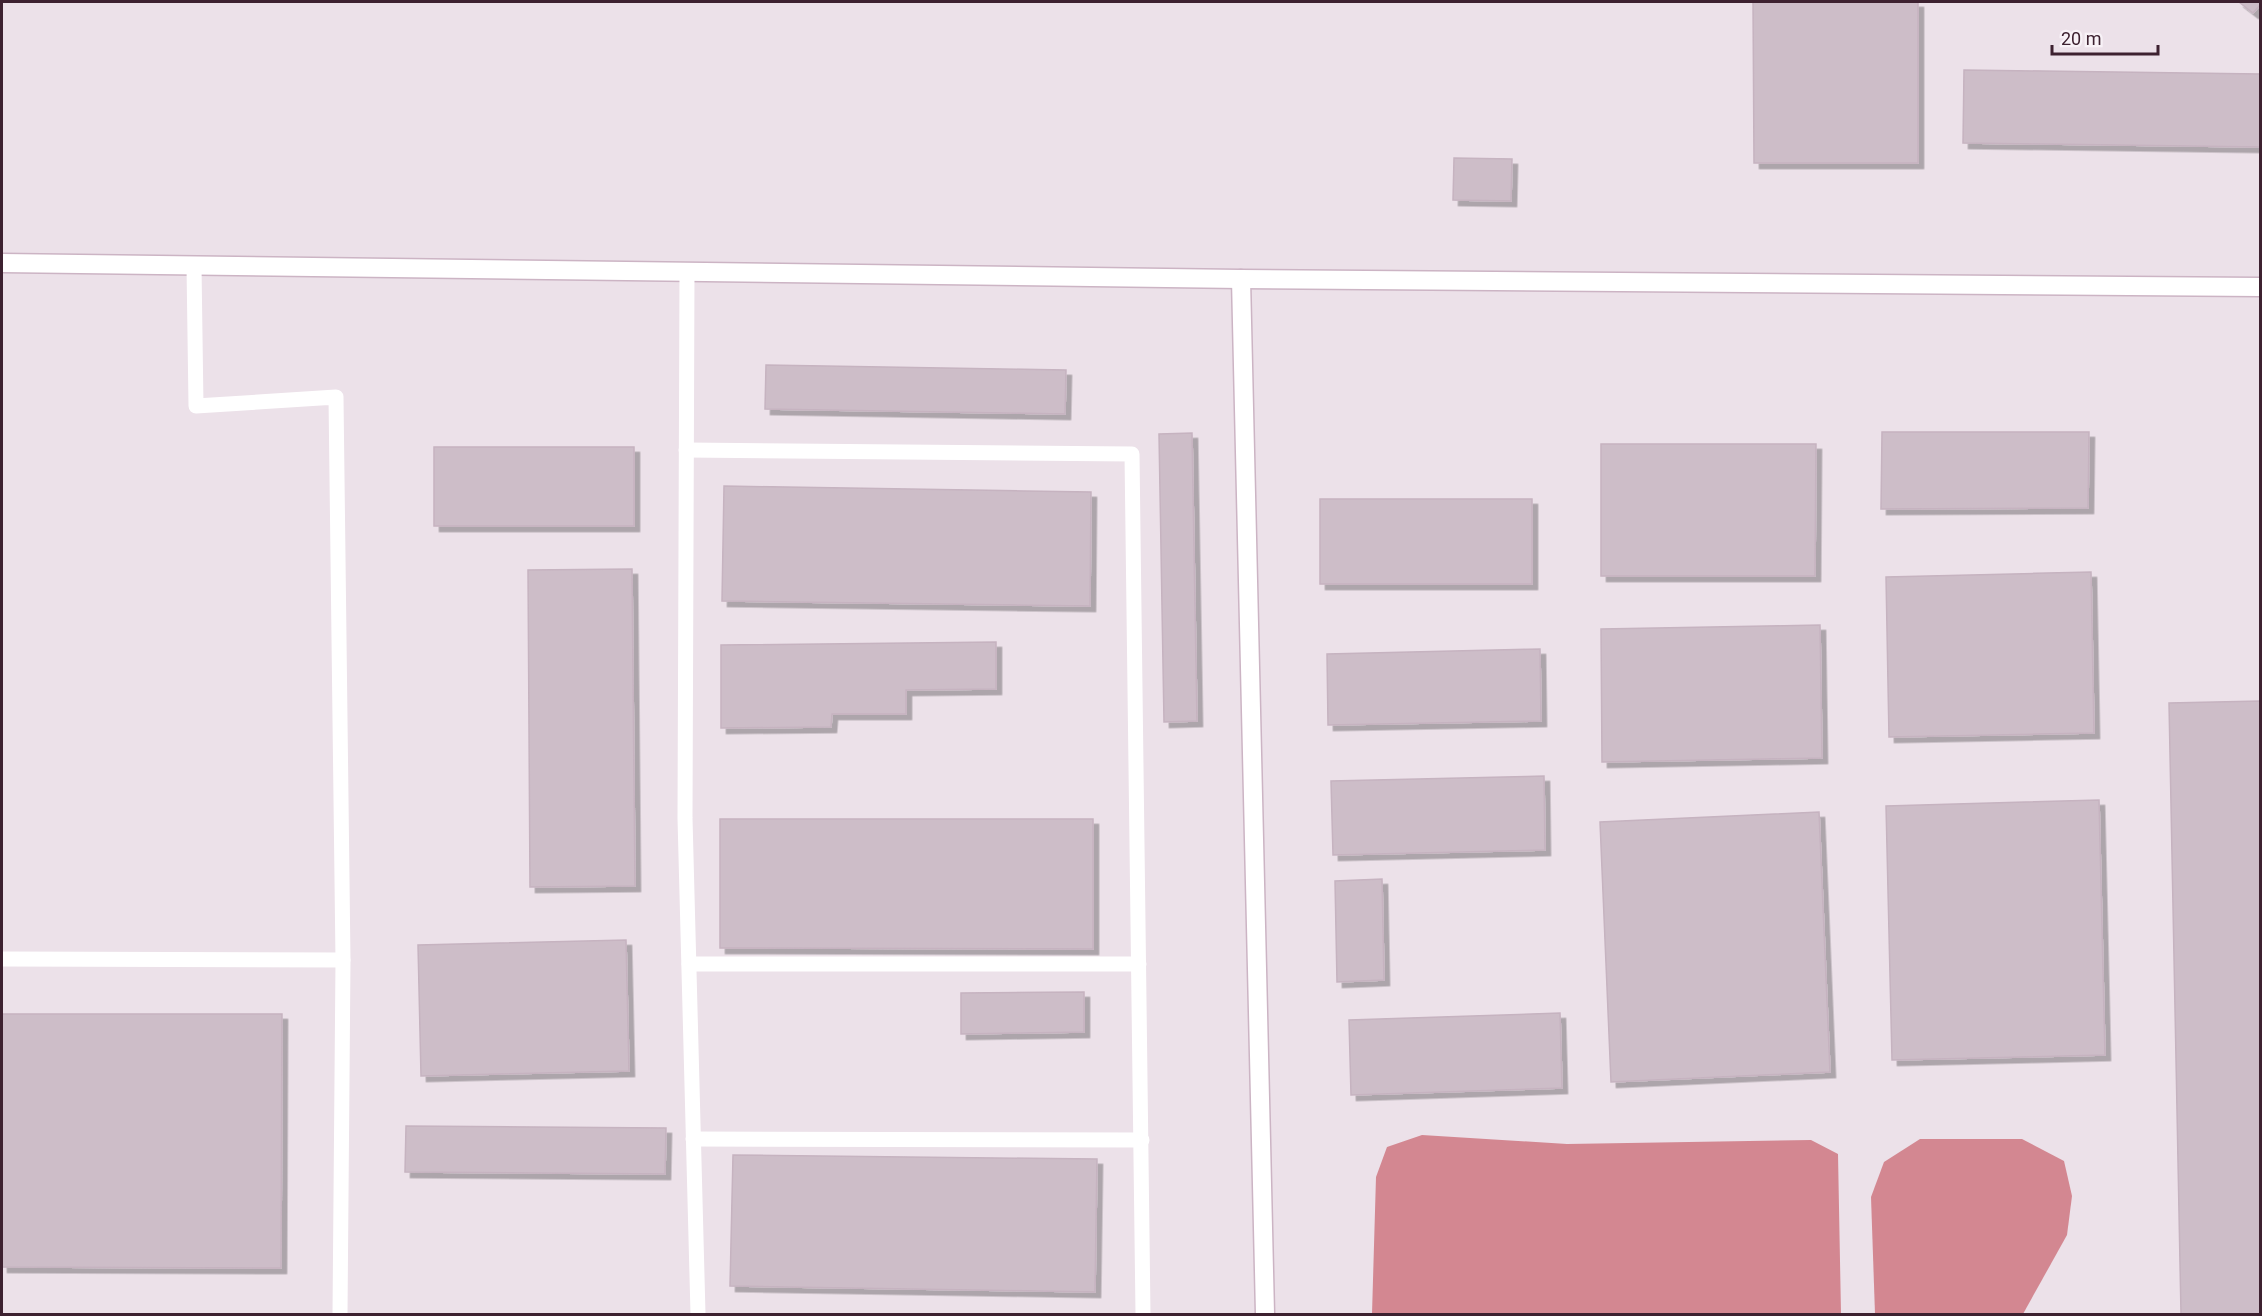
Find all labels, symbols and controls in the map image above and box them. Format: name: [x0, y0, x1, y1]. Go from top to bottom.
scale bar: [2052, 18, 2158, 56]
text: 20 m: [2061, 28, 2101, 49]

